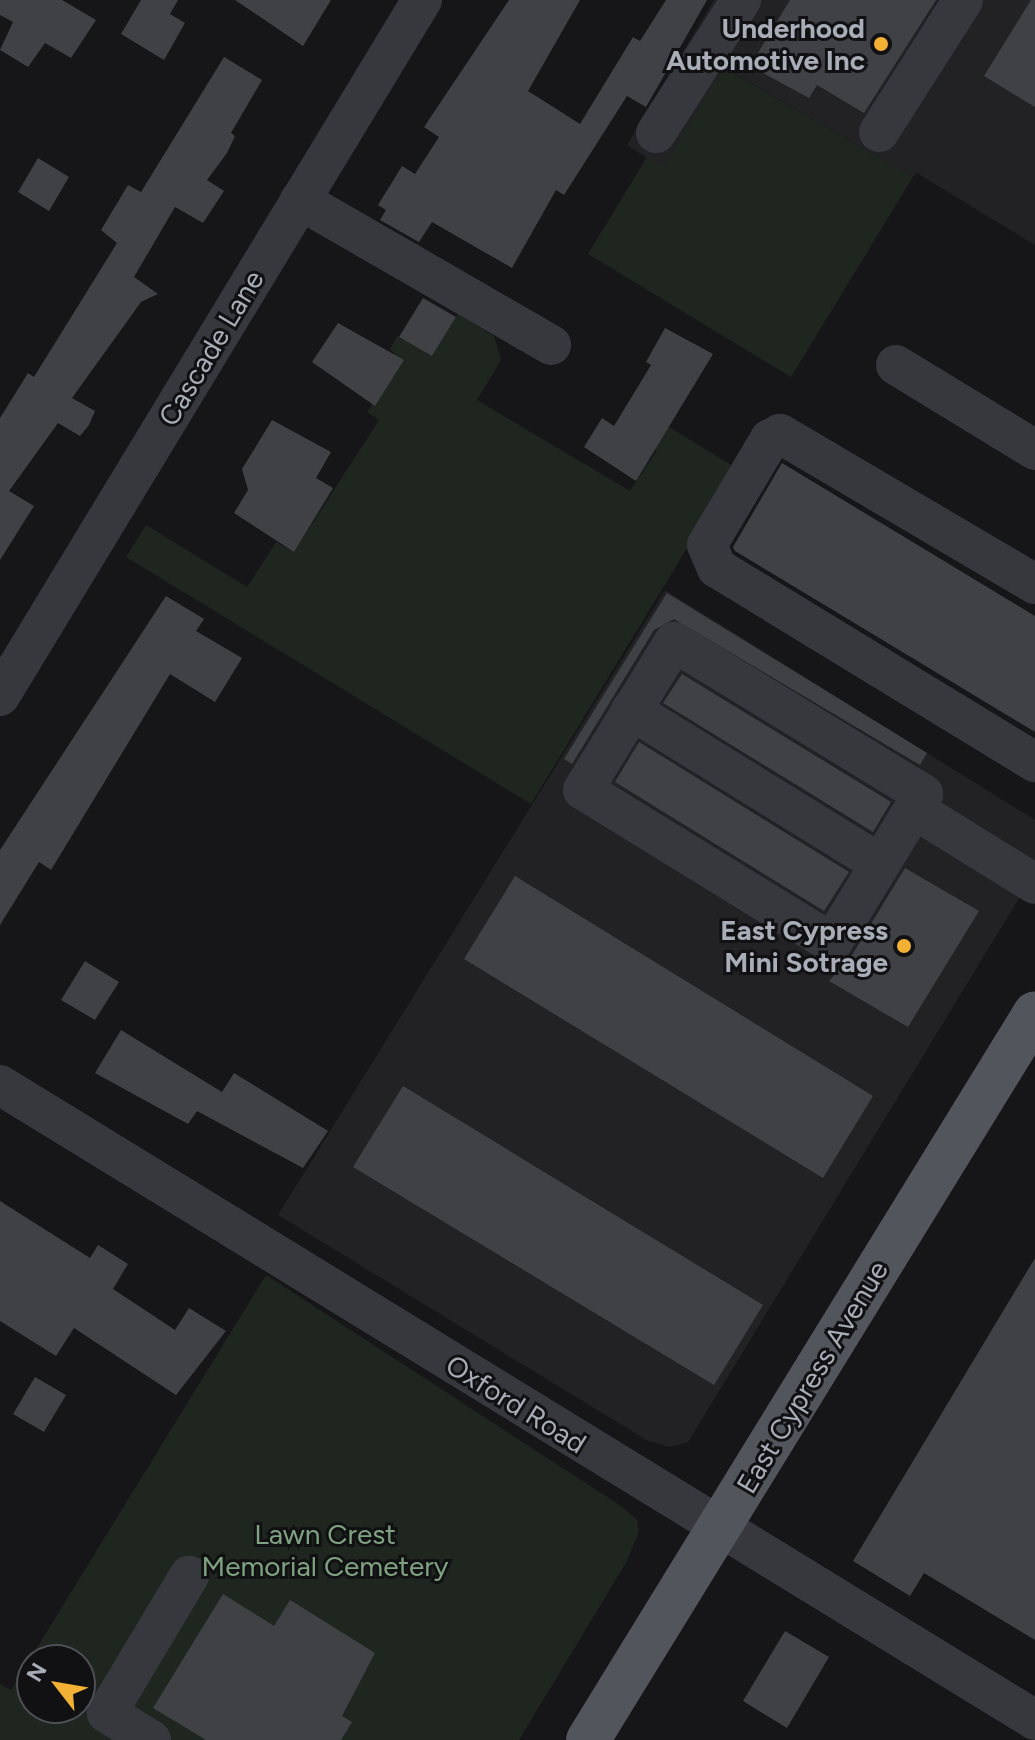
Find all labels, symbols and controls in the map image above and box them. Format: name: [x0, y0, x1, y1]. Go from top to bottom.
place label: Underhood Automotive Inc: [666, 11, 865, 77]
marker: Underhood Automotive Inc: [872, 35, 890, 53]
street label: Cascade Lane: [151, 264, 271, 432]
place label: East Cypress Mini Sotrage: [720, 913, 888, 979]
marker: East Cypress Mini Sotrage: [895, 937, 913, 955]
street label: East Cypress Avenue: [729, 1255, 895, 1499]
street label: Oxford Road: [440, 1348, 592, 1460]
park label: Lawn Crest Memorial Cemetery: [202, 1517, 448, 1583]
north arrow: [16, 1644, 96, 1724]
text: N: [21, 1658, 53, 1687]

